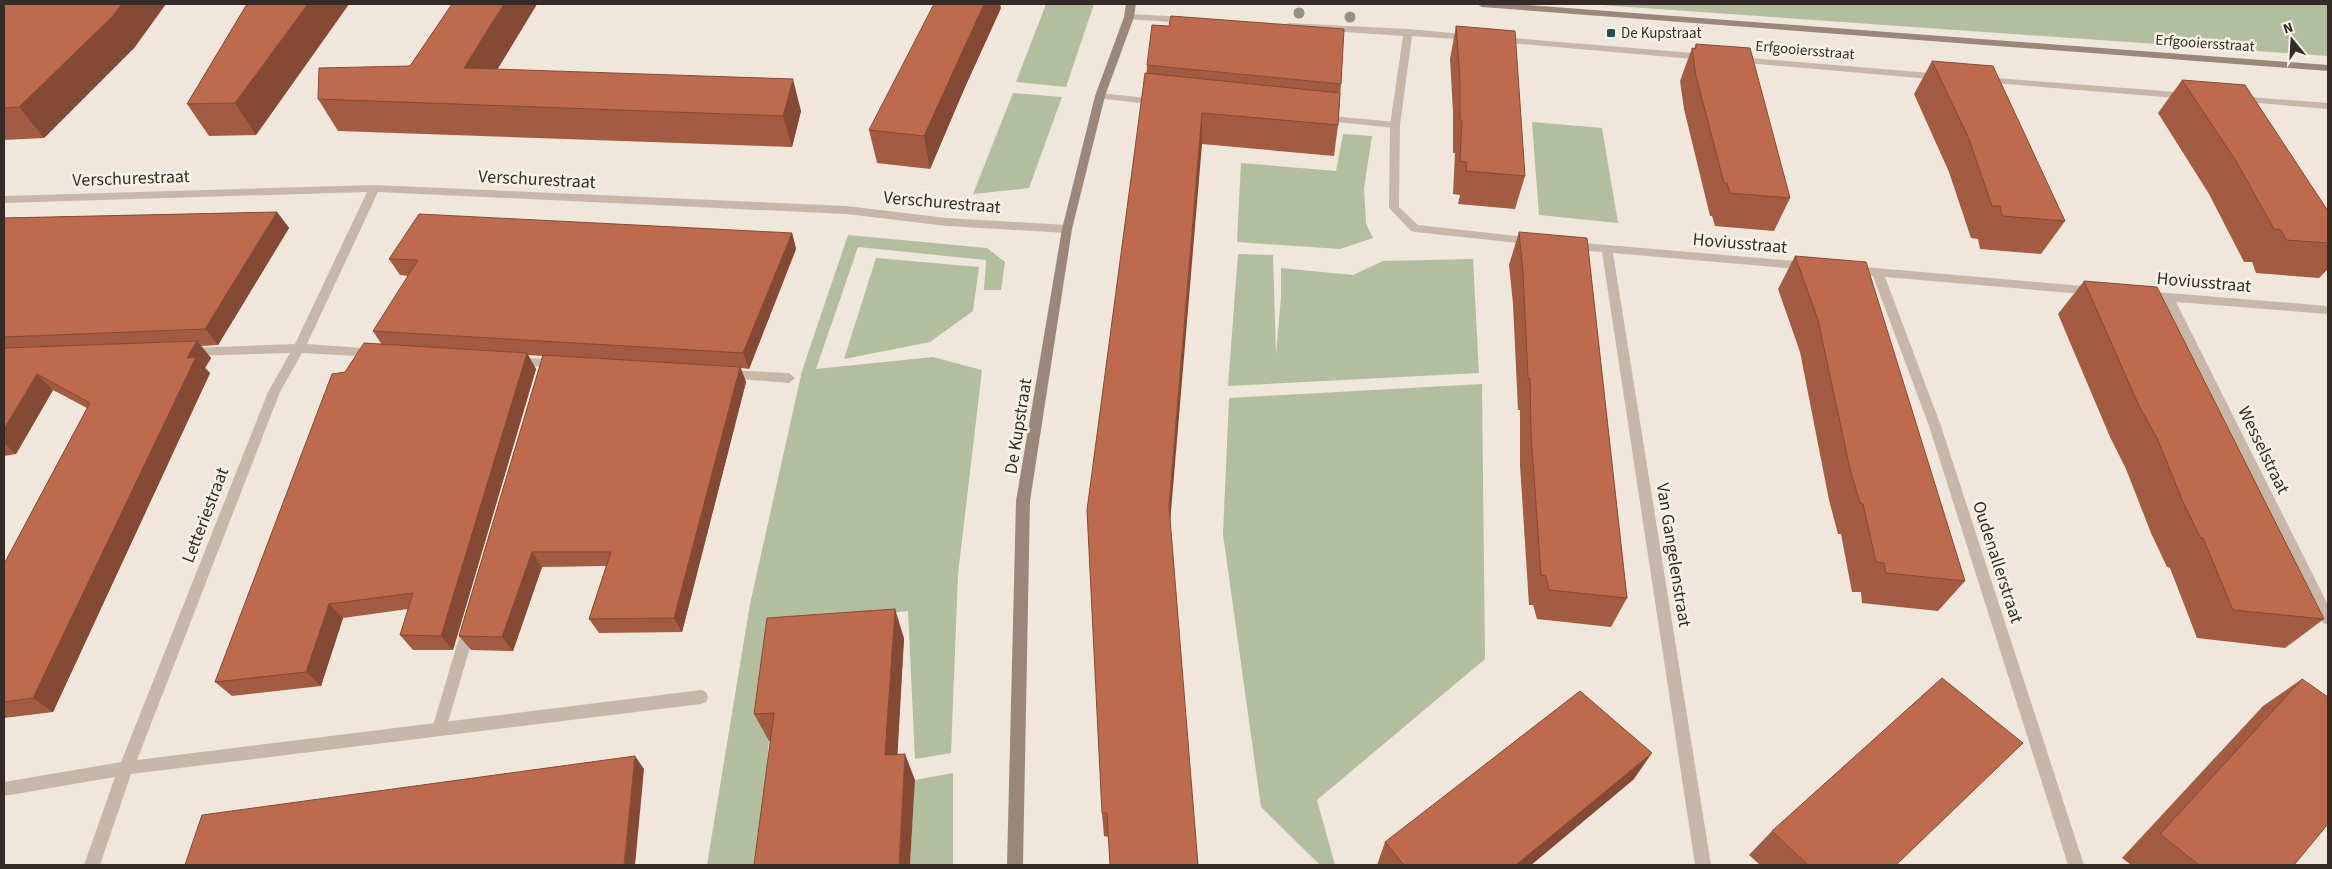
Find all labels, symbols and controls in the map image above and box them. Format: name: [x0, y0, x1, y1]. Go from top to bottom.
north arrow: [2267, 15, 2317, 65]
text: N: [2281, 18, 2296, 40]
place label: De Kupstraat: [1621, 23, 1702, 44]
marker: De Kupstraat: [1605, 27, 1617, 39]
street label: Erfgooiersstraat: [2155, 30, 2255, 57]
street label: Erfgooiersstraat: [1755, 36, 1855, 65]
street label: Verschurestraat: [72, 164, 190, 193]
street label: Verschurestraat: [478, 164, 596, 195]
street label: Verschurestraat: [882, 185, 1002, 220]
street label: Hoviusstraat: [1692, 227, 1788, 260]
street label: Hoviusstraat: [2156, 266, 2252, 299]
street label: De Kupstraat: [999, 376, 1038, 476]
street label: Wesselstraat: [2232, 402, 2296, 498]
street label: Letteriestraat: [176, 464, 235, 567]
street label: Van Gangelenstraat: [1650, 481, 1697, 629]
street label: Oudenallerstraat: [1966, 498, 2029, 626]

